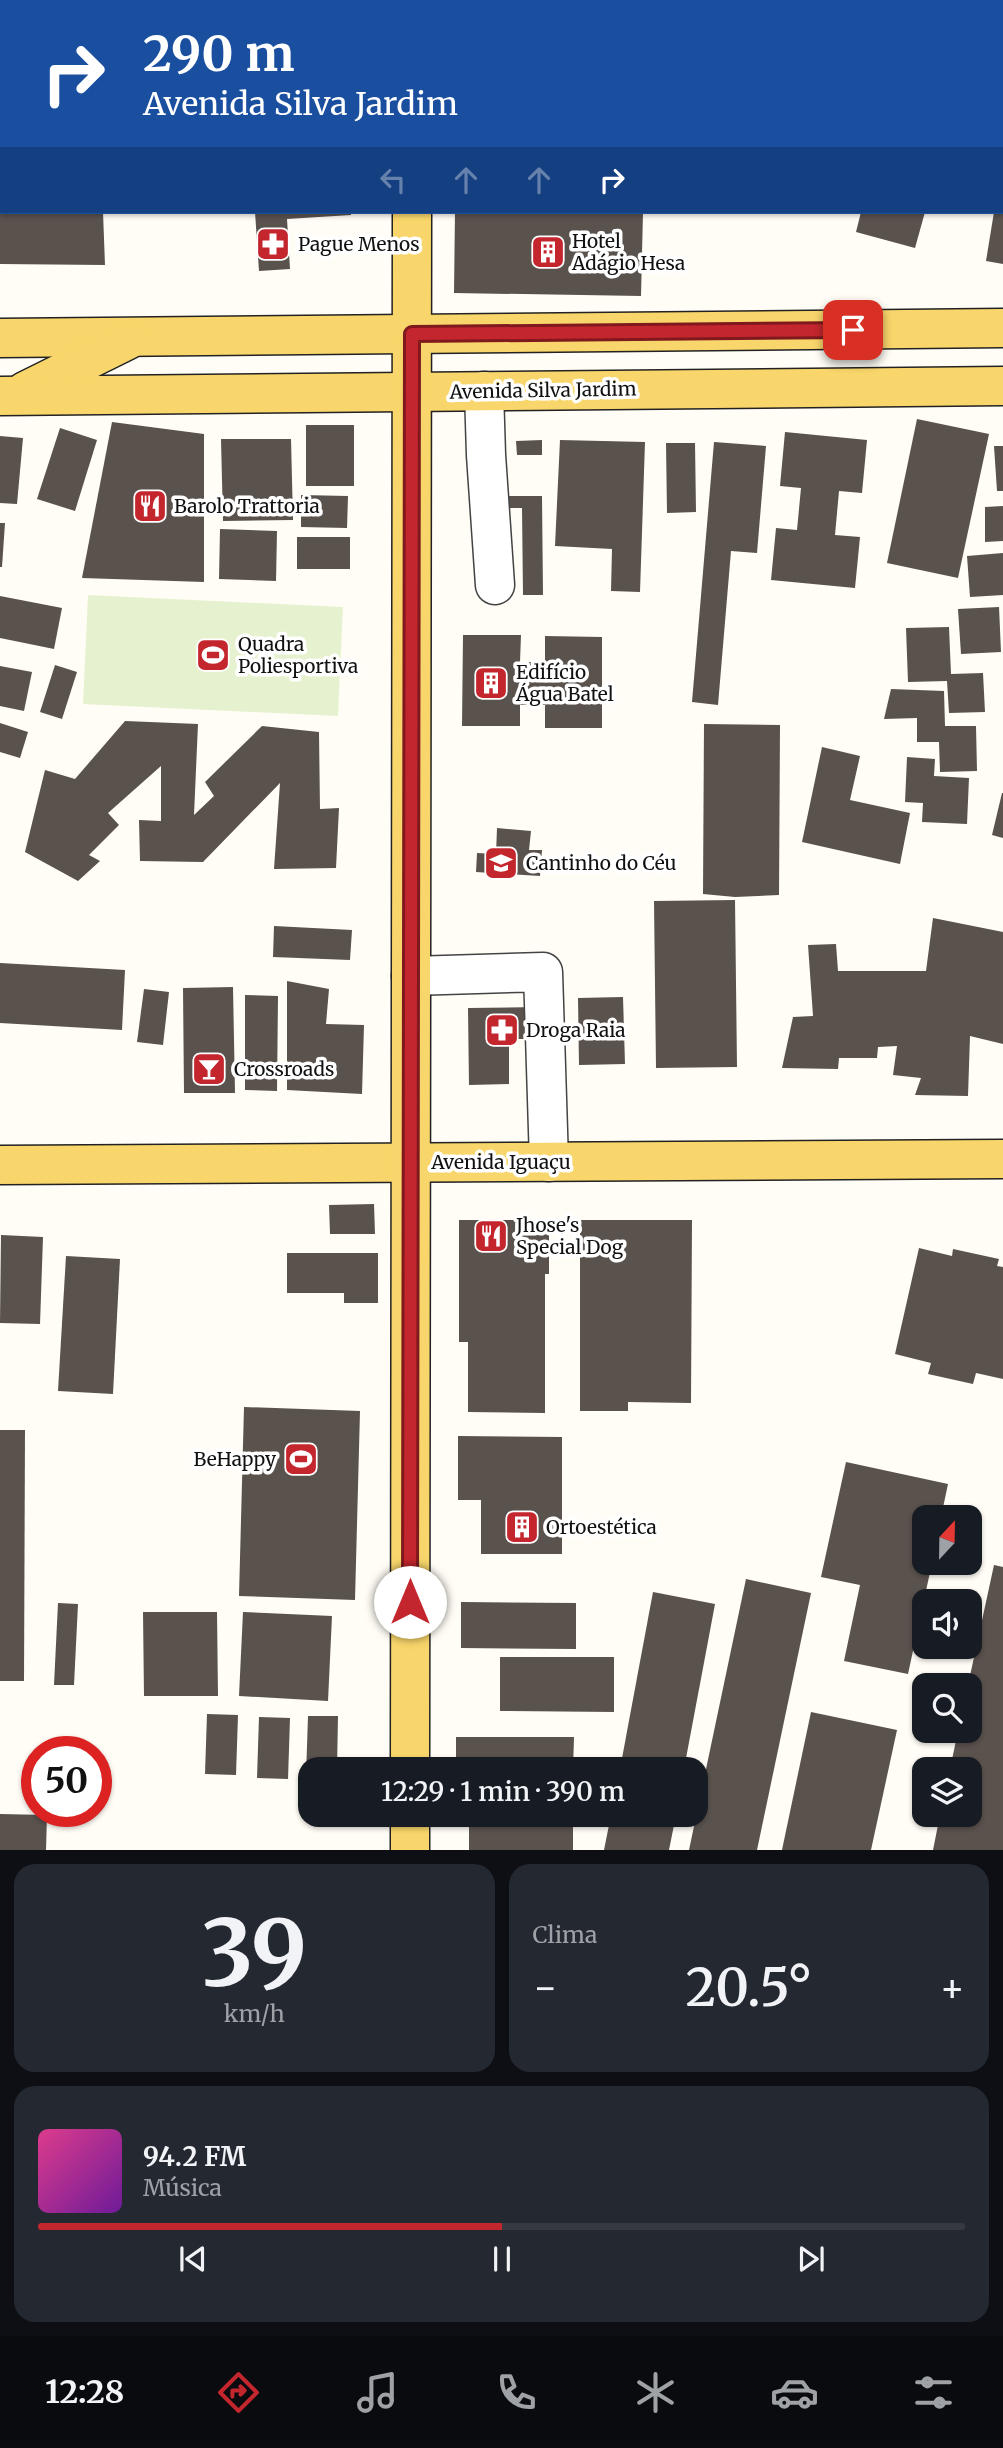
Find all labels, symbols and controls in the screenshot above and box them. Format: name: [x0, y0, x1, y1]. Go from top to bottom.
text: 290 m: [143, 23, 295, 84]
icon: right: [28, 28, 119, 119]
text: Avenida Silva Jardim: [143, 84, 458, 124]
icon: left: [374, 161, 412, 199]
icon: ahead: [447, 161, 485, 199]
icon: ahead: [520, 161, 558, 199]
icon: right: [593, 161, 631, 199]
pharmacy icon: Pague Menos: [254, 225, 292, 263]
place label: Hotel Adágio Hesa: [571, 229, 685, 275]
place label: Pague Menos: [298, 232, 419, 256]
building icon: Hotel Adágio Hesa: [529, 233, 567, 271]
pin: [823, 300, 883, 360]
icon: arrive: [834, 311, 872, 349]
street label: Avenida Silva Jardim: [448, 376, 637, 404]
restaurant icon: Barolo Trattoria: [131, 487, 169, 525]
place label: Barolo Trattoria: [174, 494, 320, 518]
place label: Quadra Poliesportiva: [238, 632, 358, 678]
sports icon: Quadra Poliesportiva: [194, 636, 232, 674]
place label: Edifício Água Batel: [515, 660, 614, 706]
building icon: Edifício Água Batel: [472, 664, 510, 702]
school or university icon: Cantinho do Céu: [482, 844, 520, 882]
place label: Cantinho do Céu: [526, 851, 677, 875]
pharmacy icon: Droga Raia: [483, 1011, 521, 1049]
place label: Droga Raia: [526, 1018, 626, 1042]
bar icon: Crossroads: [190, 1050, 228, 1088]
place label: Crossroads: [234, 1057, 334, 1081]
street label: Avenida Iguaçu: [430, 1150, 571, 1174]
place label: Jhose's Special Dog: [515, 1213, 624, 1259]
restaurant icon: Jhose's Special Dog: [472, 1217, 510, 1255]
sports icon: BeHappy: [282, 1440, 320, 1478]
place label: BeHappy: [194, 1447, 276, 1471]
north arrow: [912, 1505, 982, 1575]
map controls: [912, 1505, 982, 1827]
building icon: Ortoestética: [503, 1508, 541, 1546]
place label: Ortoestética: [546, 1515, 657, 1539]
position arrow: [373, 1565, 447, 1639]
button: sound: [912, 1589, 982, 1659]
button: search: [912, 1673, 982, 1743]
speed limit sign: 50: [21, 1736, 112, 1827]
button: layers: [912, 1757, 982, 1827]
text: 12:29 · 1 min · 390 m: [381, 1775, 625, 1808]
text: 39: [201, 1896, 307, 2011]
text: Clima: [533, 1920, 597, 1949]
text: 20.5°: [685, 1955, 812, 2020]
text: −: [533, 1964, 558, 2011]
text: +: [940, 1964, 965, 2011]
text: km/h: [224, 1999, 285, 2028]
text: 94.2 FM: [143, 2140, 246, 2173]
text: Música: [143, 2173, 222, 2202]
icon: previous: [174, 2240, 212, 2278]
icon: pause: [483, 2240, 521, 2278]
icon: next: [792, 2240, 830, 2278]
icon: directions: [214, 2368, 263, 2417]
icon: music: [353, 2368, 402, 2417]
icon: phone: [492, 2368, 541, 2417]
icon: climate: [631, 2368, 680, 2417]
icon: car: [770, 2368, 819, 2417]
icon: filters: [909, 2368, 958, 2417]
text: 12:28: [45, 2372, 124, 2412]

